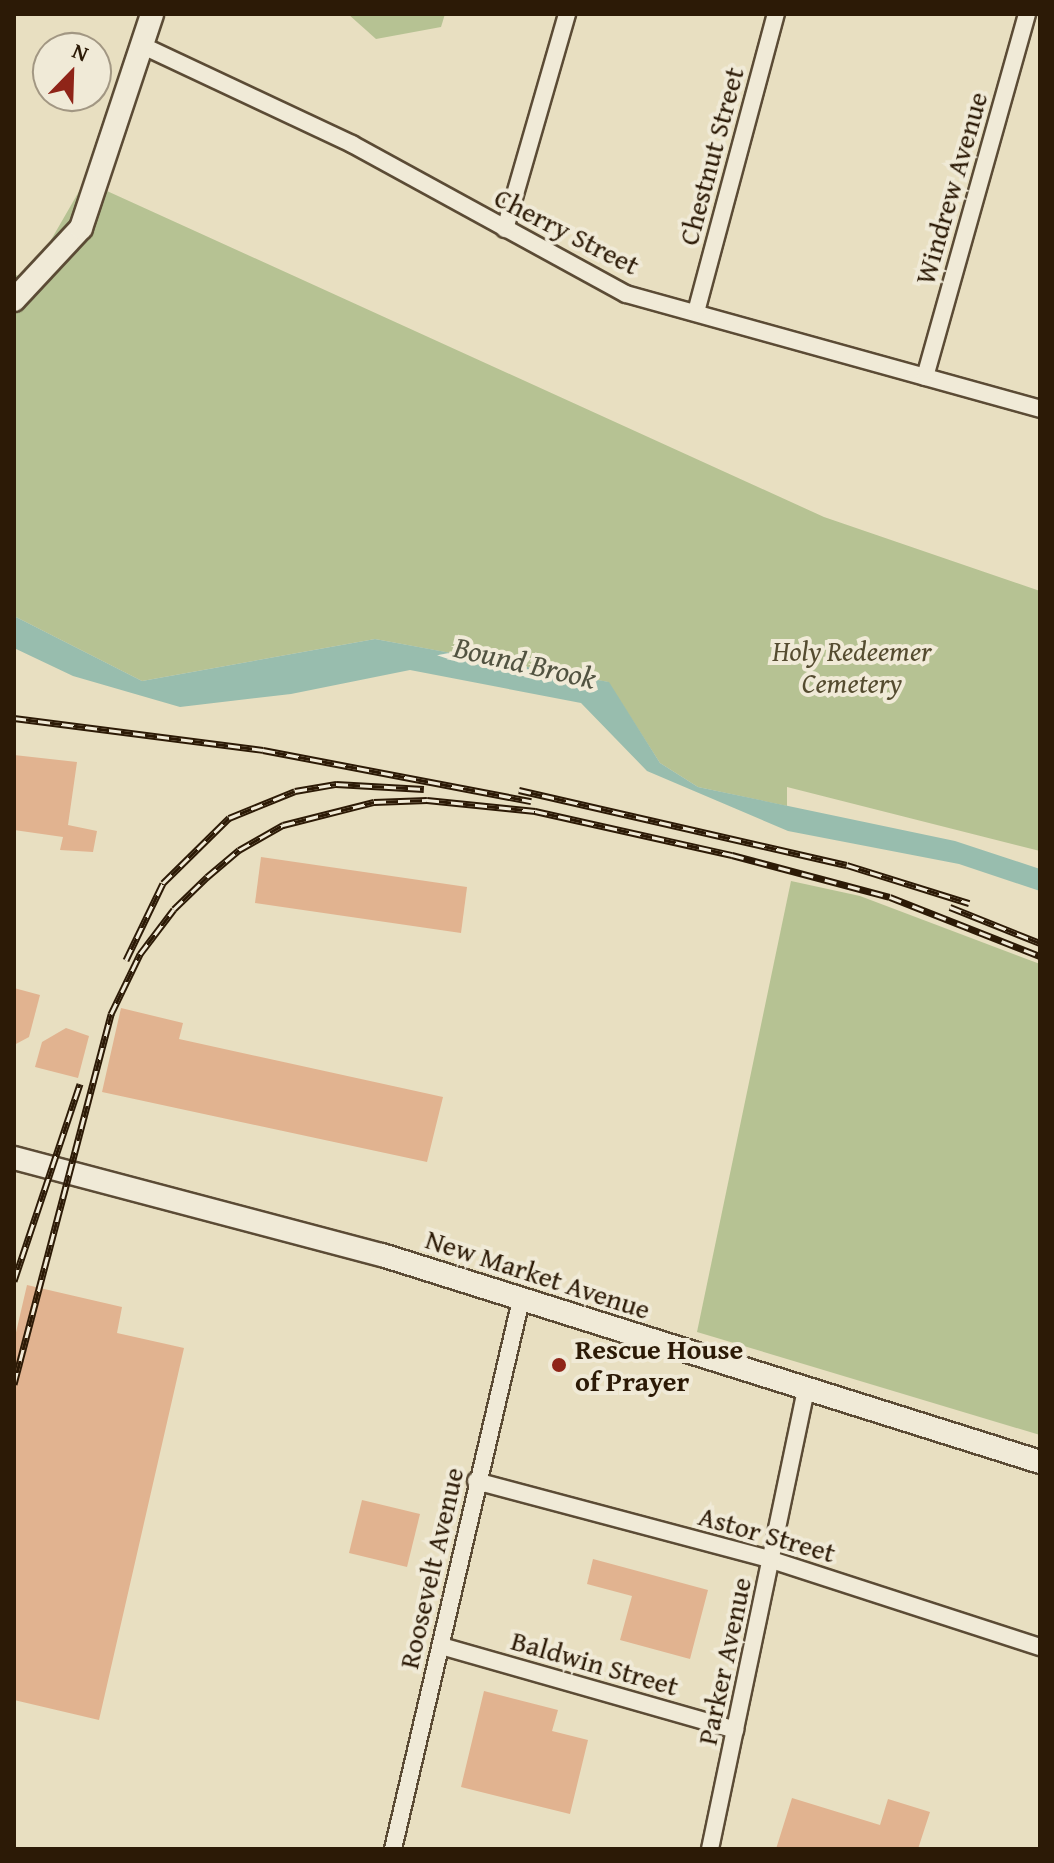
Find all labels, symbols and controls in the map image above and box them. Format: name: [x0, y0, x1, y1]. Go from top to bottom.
north arrow: [32, 32, 112, 112]
text: N: [68, 34, 94, 69]
street label: Chestnut Street: [671, 63, 751, 249]
street label: Windrew Avenue: [907, 88, 995, 288]
street label: Cherry Street: [489, 180, 645, 282]
water label: Bound Brook: [451, 628, 599, 696]
park label: Holy Redeemer Cemetery: [772, 634, 932, 700]
street label: New Market Avenue: [421, 1222, 655, 1326]
place label: Rescue House of Prayer: [575, 1332, 743, 1398]
marker: Rescue House of Prayer: [550, 1356, 568, 1374]
street label: Roosevelt Avenue: [392, 1464, 470, 1672]
street label: Astor Street: [695, 1498, 839, 1570]
street label: Parker Avenue: [690, 1574, 758, 1748]
street label: Baldwin Street: [508, 1623, 682, 1703]

